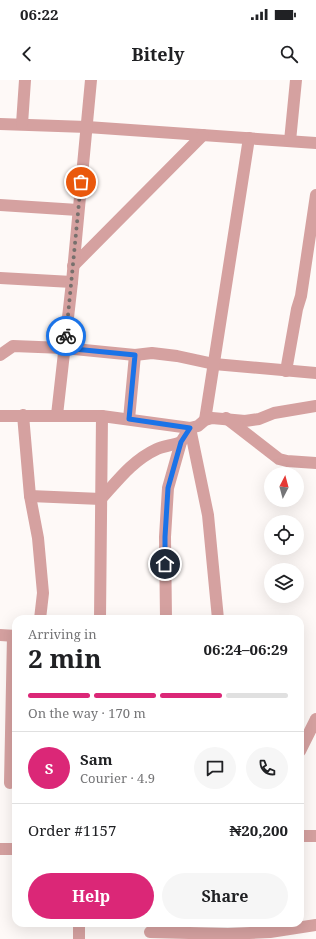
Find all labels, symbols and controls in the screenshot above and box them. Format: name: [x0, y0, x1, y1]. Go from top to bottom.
text: 06:22: [20, 4, 58, 24]
text: Bitely: [132, 42, 184, 66]
icon: back: [16, 43, 38, 65]
icon: search: [278, 43, 300, 65]
pin: [64, 165, 98, 199]
icon: bag: [70, 171, 92, 193]
courier: [46, 316, 86, 356]
icon: bike: [55, 325, 77, 347]
north arrow: [264, 467, 304, 507]
map controls: [264, 467, 304, 603]
button: locate: [264, 515, 304, 555]
pin: [148, 547, 182, 581]
icon: home: [154, 553, 176, 575]
button: layers: [264, 563, 304, 603]
text: Arriving in: [28, 625, 97, 643]
text: 06:24–06:29: [204, 639, 288, 659]
text: 2 min: [28, 640, 102, 676]
text: On the way · 170 m: [28, 704, 146, 722]
button: chat: [194, 747, 236, 789]
button: phone: [246, 747, 288, 789]
text: Sam: [80, 749, 112, 769]
text: S: [45, 758, 53, 778]
text: Courier · 4.9: [80, 769, 155, 787]
text: Order #1157: [28, 820, 116, 840]
text: ₦20,200: [229, 820, 288, 840]
button: Help: [28, 873, 154, 919]
button: Share: [162, 873, 288, 919]

